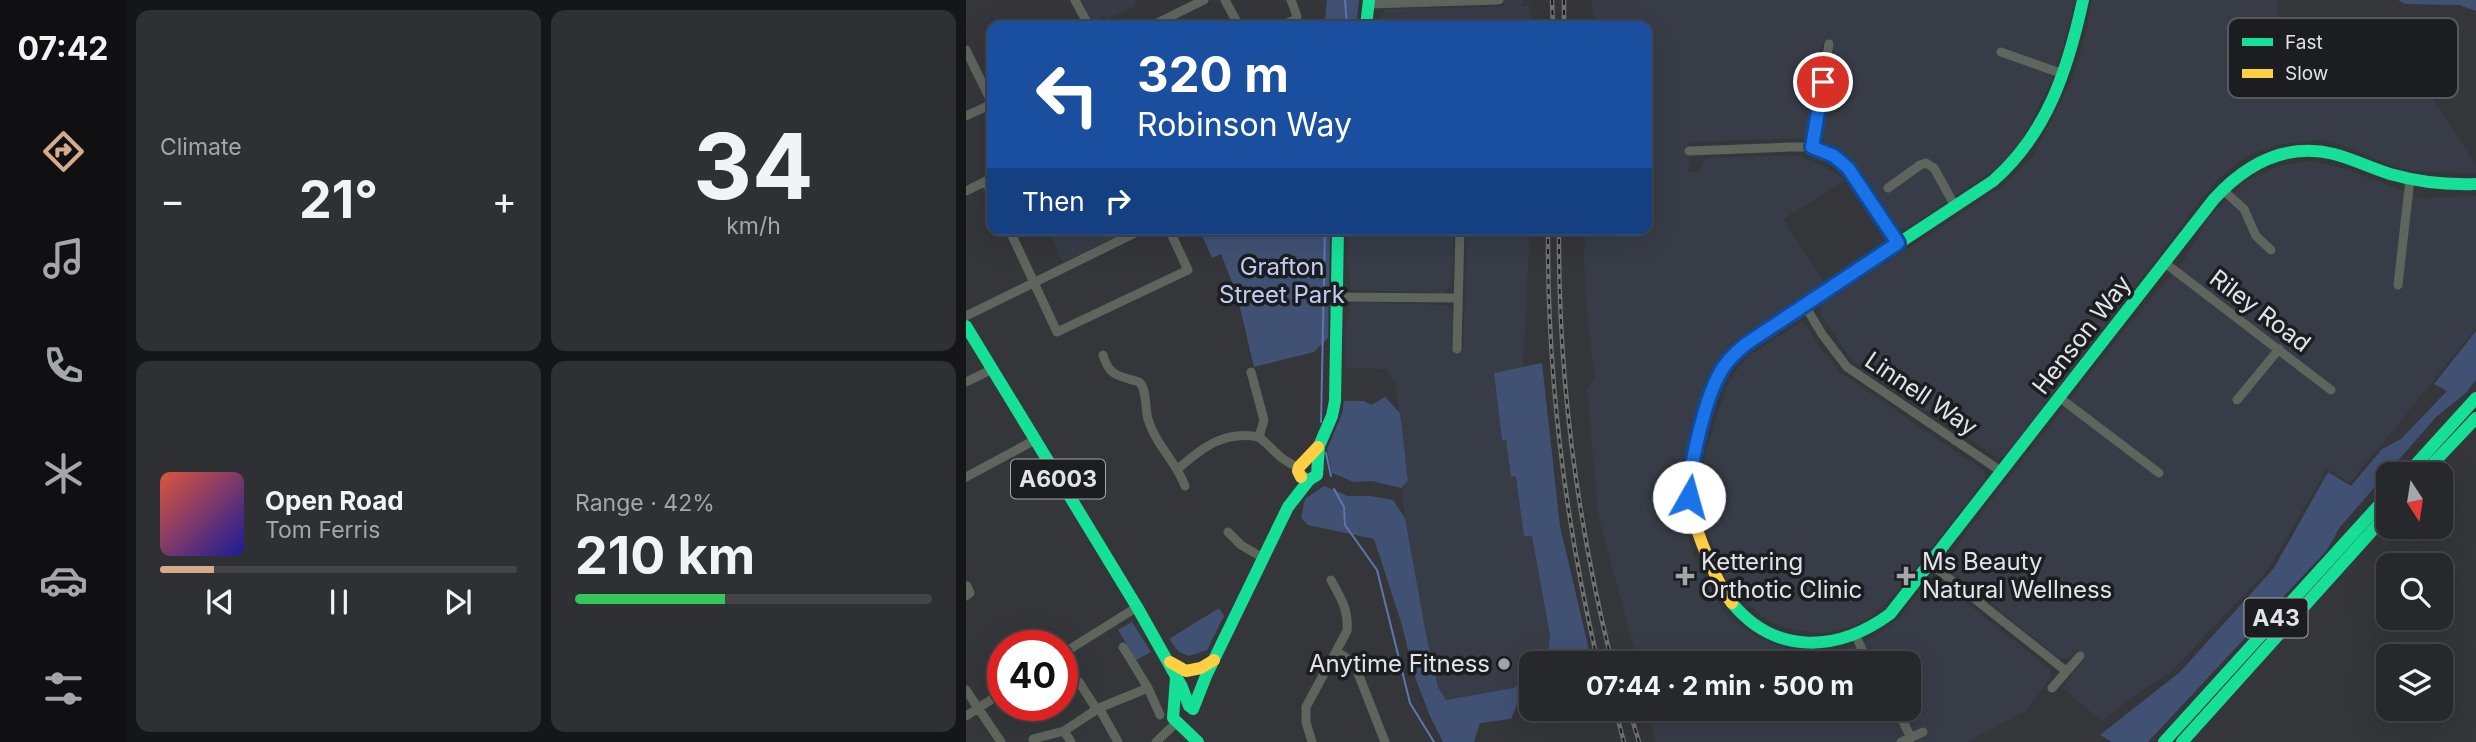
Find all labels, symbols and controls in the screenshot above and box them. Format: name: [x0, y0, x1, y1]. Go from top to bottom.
legend: [2228, 18, 2458, 98]
text: 07:42: [18, 29, 108, 68]
text: Fast: [2285, 31, 2323, 54]
text: 320 m: [1137, 45, 1289, 104]
icon: left: [1022, 49, 1113, 140]
pin: [1793, 52, 1853, 112]
text: Slow: [2285, 62, 2328, 85]
icon: arrive: [1804, 63, 1842, 101]
text: Robinson Way: [1137, 105, 1352, 144]
text: 34: [693, 111, 814, 221]
icon: directions: [39, 127, 88, 176]
text: Climate: [160, 133, 242, 161]
text: 21°: [299, 168, 378, 231]
text: −: [160, 177, 185, 223]
text: +: [492, 177, 517, 223]
icon: right: [1099, 182, 1137, 220]
text: Then: [1022, 186, 1085, 217]
text: km/h: [726, 212, 781, 240]
icon: music: [39, 234, 88, 283]
park label: Grafton Street Park: [1219, 252, 1345, 309]
street label: Riley Road: [2204, 263, 2316, 358]
street label: Henson Way: [2026, 269, 2137, 400]
icon: phone: [39, 341, 88, 390]
street label: Linnell Way: [1860, 345, 1983, 442]
icon: climate: [39, 449, 88, 498]
road number: A6003: [1011, 460, 1105, 499]
position arrow: [1652, 460, 1726, 534]
north arrow: [2376, 462, 2454, 539]
map controls: [2376, 462, 2453, 721]
text: Open Road: [265, 485, 404, 516]
text: Range · 42%: [575, 489, 715, 517]
text: Tom Ferris: [265, 516, 380, 544]
text: 210 km: [575, 524, 755, 587]
place label: Kettering Orthotic Clinic: [1701, 547, 1862, 604]
place label: Ms Beauty Natural Wellness: [1922, 547, 2112, 604]
button: search: [2376, 553, 2453, 630]
icon: car: [39, 556, 88, 605]
marker: Kettering Orthotic Clinic: [1675, 566, 1695, 586]
marker: Ms Beauty Natural Wellness: [1896, 566, 1916, 586]
icon: previous: [201, 583, 239, 621]
icon: pause: [320, 583, 358, 621]
icon: next: [439, 583, 477, 621]
road number: A43: [2244, 598, 2308, 638]
speed limit sign: 40: [987, 630, 1078, 721]
button: layers: [2376, 644, 2453, 721]
place label: Anytime Fitness: [1309, 649, 1490, 678]
marker: Anytime Fitness: [1496, 656, 1512, 672]
icon: filters: [39, 664, 88, 713]
text: 07:44 · 2 min · 500 m: [1586, 670, 1854, 701]

